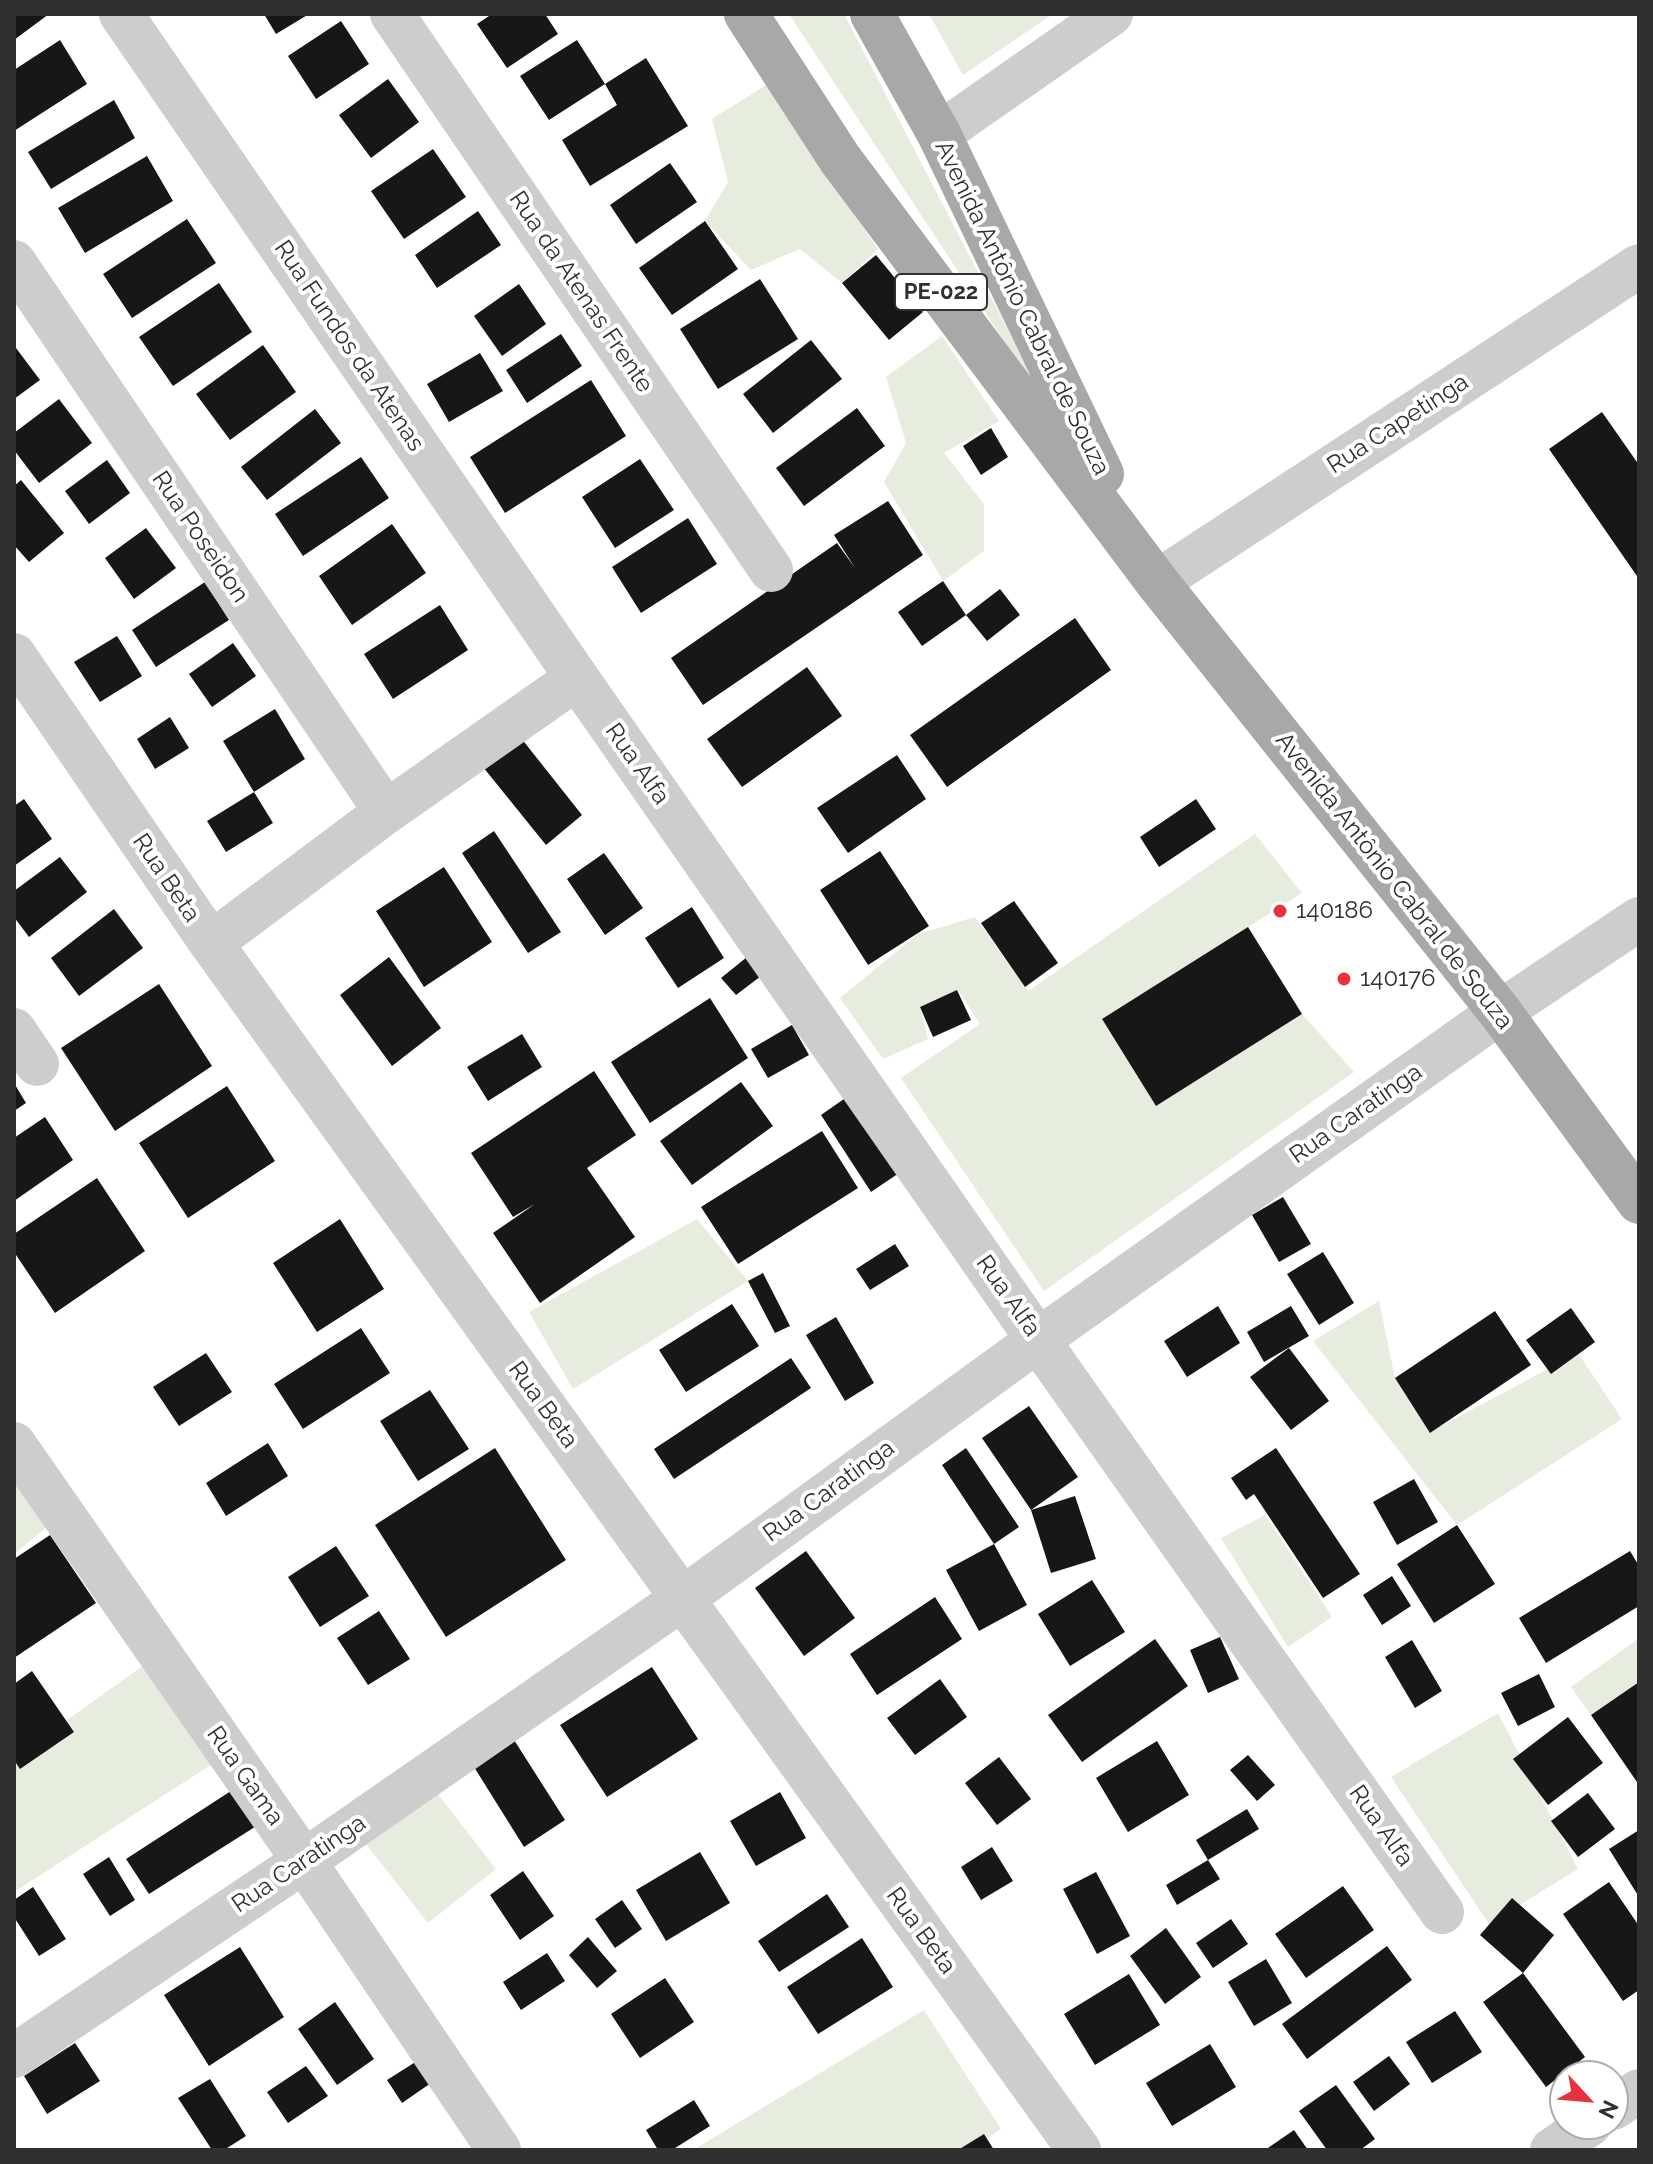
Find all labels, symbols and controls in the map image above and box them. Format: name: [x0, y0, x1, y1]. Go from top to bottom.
street label: Avenida Antônio Cabral de Souza: [928, 136, 1116, 480]
street label: Rua da Atenas Frente: [503, 186, 659, 398]
street label: Rua Fundos da Atenas: [268, 235, 430, 457]
road number: PE-022: [895, 274, 987, 310]
street label: Rua Capetinga: [1322, 368, 1474, 480]
street label: Rua Poseidon: [146, 466, 254, 608]
street label: Rua Alfa: [599, 718, 675, 810]
street label: Avenida Antônio Cabral de Souza: [1269, 727, 1519, 1035]
street label: Rua Beta: [126, 828, 206, 928]
place label: 140186: [1296, 897, 1373, 925]
marker: 140186: [1271, 902, 1289, 920]
place label: 140176: [1360, 965, 1436, 993]
marker: 140176: [1335, 970, 1353, 988]
street label: Rua Caratinga: [1284, 1058, 1428, 1170]
street label: Rua Alfa: [970, 1250, 1046, 1342]
street label: Rua Beta: [502, 1356, 584, 1454]
street label: Rua Caratinga: [758, 1434, 900, 1548]
street label: Rua Gama: [200, 1721, 290, 1831]
street label: Rua Alfa: [1343, 1780, 1419, 1872]
street label: Rua Caratinga: [227, 1809, 371, 1919]
street label: Rua Beta: [880, 1882, 962, 1980]
north arrow: [1549, 2060, 1629, 2140]
text: N: [1593, 2096, 1624, 2123]

